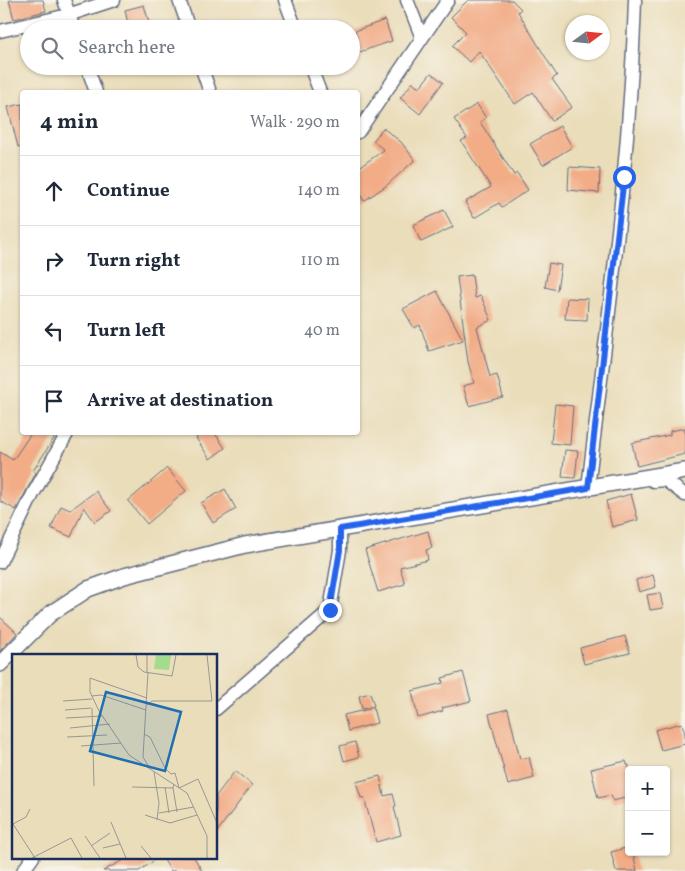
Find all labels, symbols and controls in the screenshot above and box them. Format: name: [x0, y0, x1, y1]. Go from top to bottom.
north arrow: [565, 15, 610, 60]
search box: [20, 20, 360, 75]
icon: search: [38, 34, 66, 62]
text: Search here: [78, 35, 175, 61]
text: 4 min: [40, 108, 99, 137]
text: Walk · 290 m: [250, 112, 340, 134]
route start: [613, 166, 636, 189]
icon: ahead: [40, 177, 68, 205]
text: Continue: [87, 178, 170, 204]
text: 140 m: [298, 180, 340, 202]
icon: right: [40, 247, 68, 275]
text: Turn right: [87, 248, 180, 274]
text: 110 m: [301, 250, 340, 272]
icon: left: [40, 317, 68, 345]
text: Turn left: [87, 318, 166, 344]
text: 40 m: [304, 320, 340, 342]
icon: arrive: [40, 387, 68, 415]
text: Arrive at destination: [87, 388, 273, 414]
route end: [319, 599, 342, 622]
inset map: [12, 654, 218, 858]
map controls: [625, 766, 670, 856]
button: +: [625, 766, 670, 811]
button: −: [625, 811, 670, 856]

